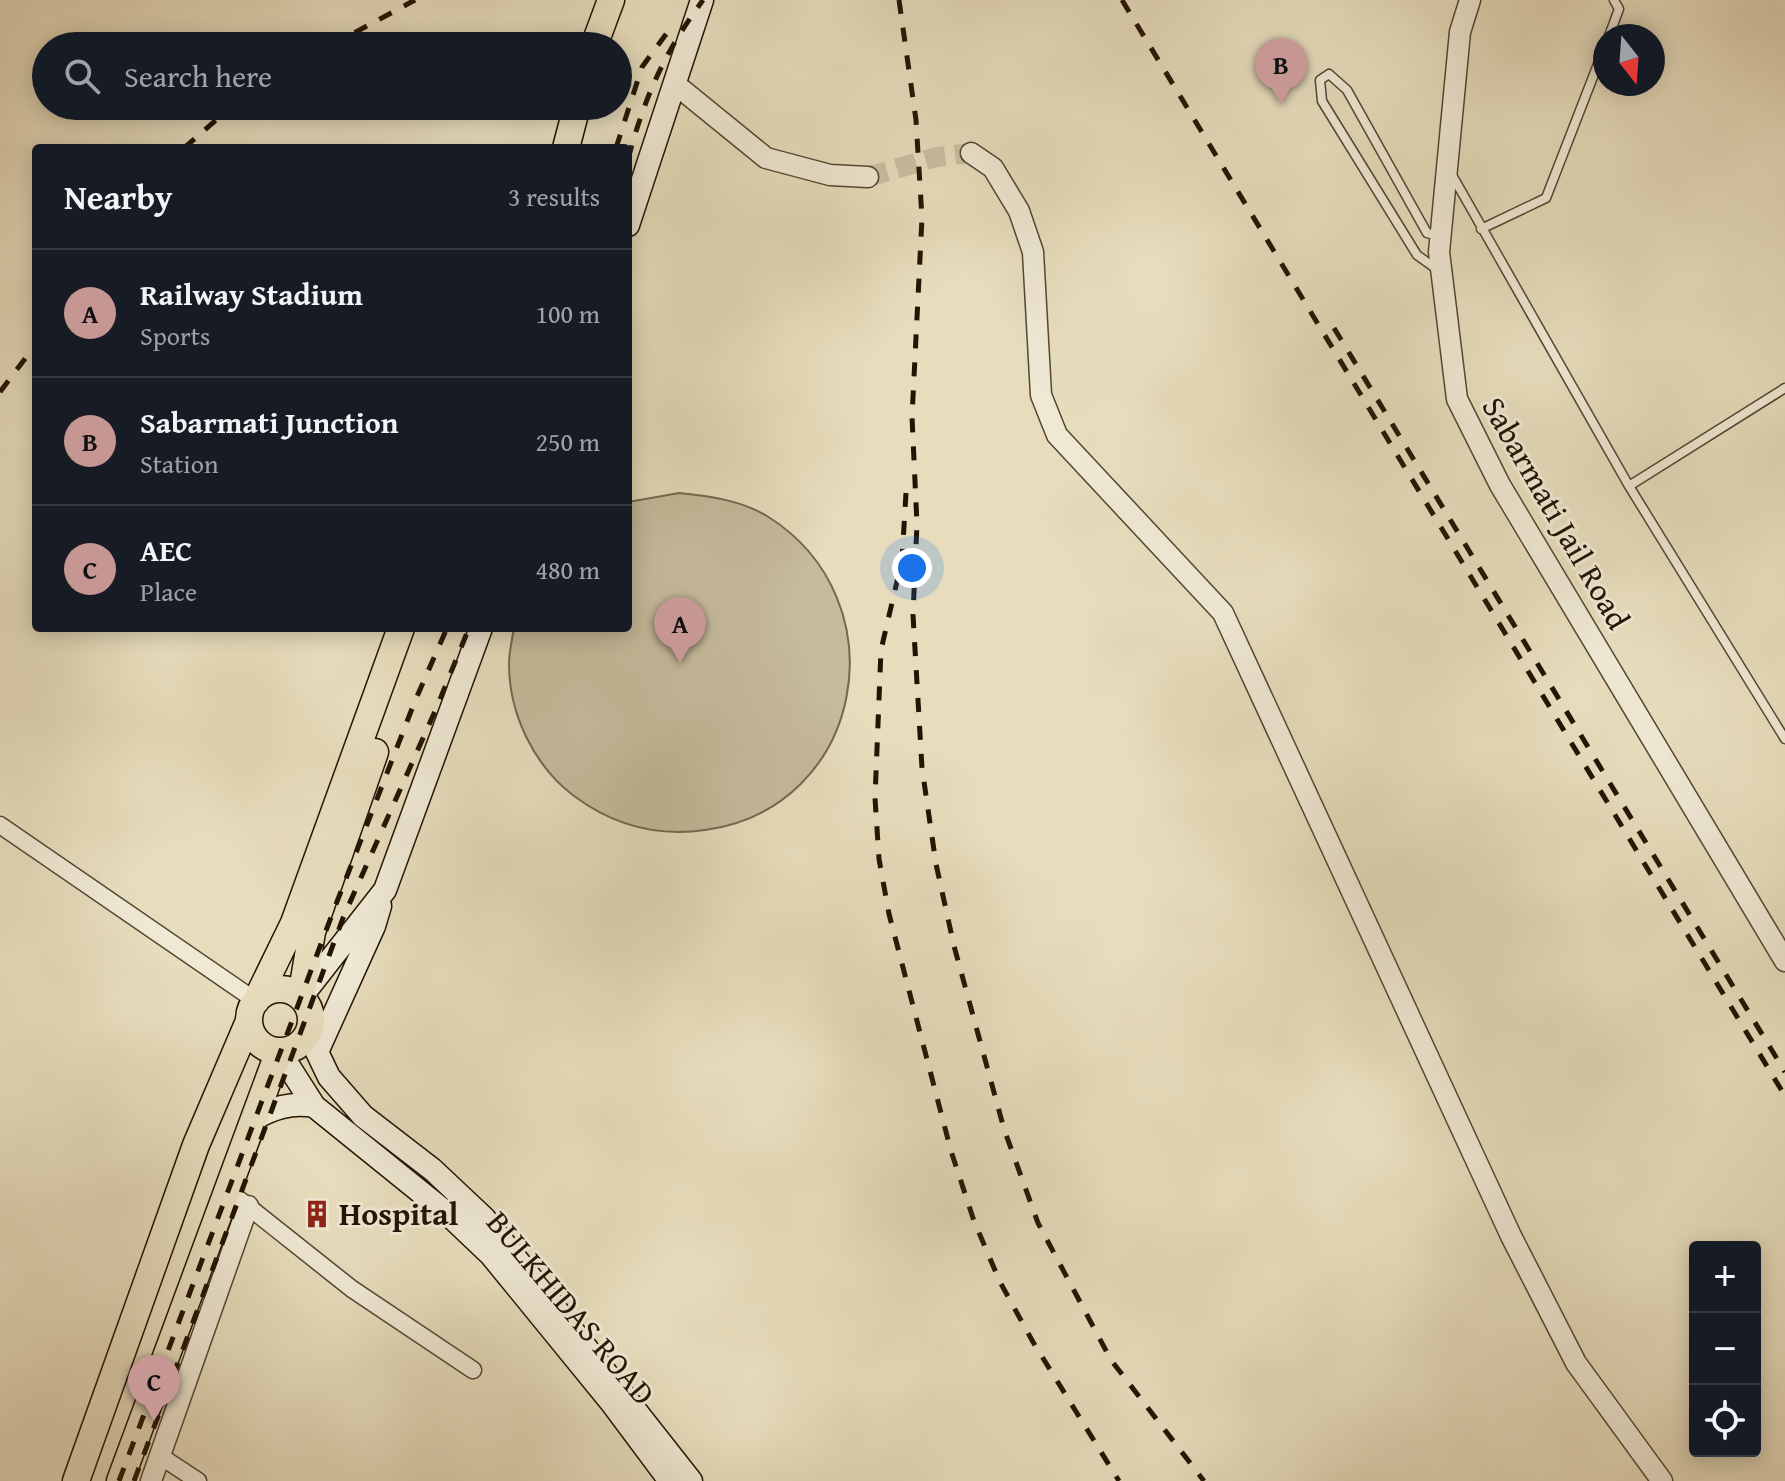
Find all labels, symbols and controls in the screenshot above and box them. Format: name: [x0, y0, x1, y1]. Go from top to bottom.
north arrow: [1593, 24, 1665, 96]
search box: [32, 32, 632, 120]
pin: B: [1255, 38, 1307, 104]
icon: search: [60, 54, 104, 98]
text: Search here: [124, 54, 272, 98]
text: Nearby: [64, 172, 173, 221]
text: 3 results: [508, 177, 600, 216]
text: Railway Stadium: [140, 272, 363, 316]
text: A: [82, 294, 98, 333]
text: 100 m: [535, 294, 600, 333]
text: Sports: [140, 316, 210, 355]
street label: Sabarmati Jail Road: [1471, 388, 1642, 638]
text: Sabarmati Junction: [140, 400, 399, 444]
text: B: [82, 422, 98, 461]
text: 250 m: [535, 422, 600, 461]
text: Station: [140, 444, 219, 483]
text: AEC: [140, 528, 192, 572]
your location: [892, 548, 932, 588]
text: C: [83, 550, 97, 589]
text: 480 m: [535, 550, 600, 589]
text: Place: [140, 572, 197, 611]
pin: A: [654, 597, 706, 663]
place label: Hospital: [339, 1190, 459, 1237]
building icon: Hospital: [302, 1199, 332, 1229]
street label: BULKHIDAS ROAD: [476, 1200, 667, 1415]
map controls: [1689, 1241, 1761, 1457]
button: +: [1689, 1241, 1761, 1313]
button: −: [1689, 1313, 1761, 1385]
pin: C: [128, 1355, 180, 1421]
button: locate: [1689, 1385, 1761, 1457]

